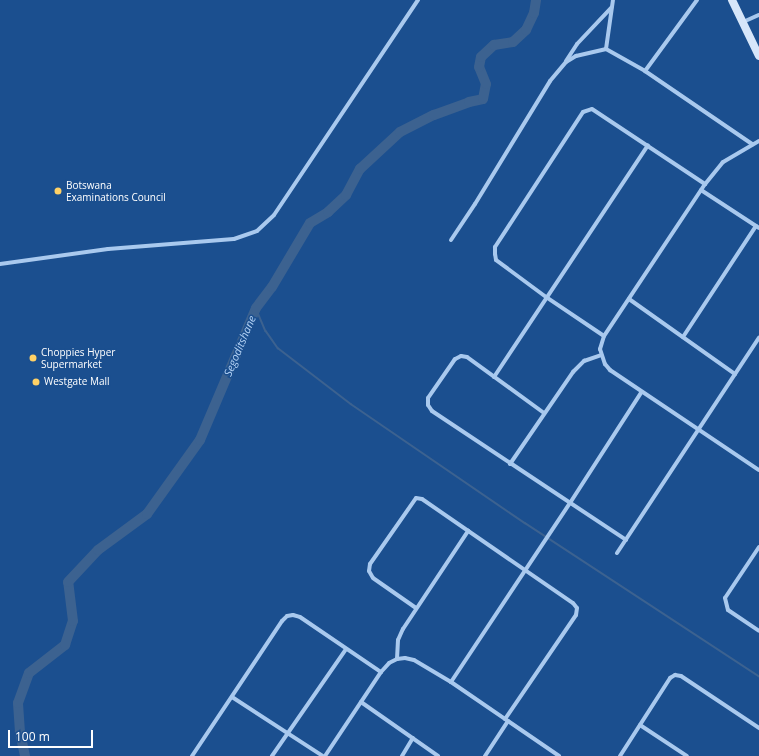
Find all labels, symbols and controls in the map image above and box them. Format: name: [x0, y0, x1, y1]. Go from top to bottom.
place label: Botswana Examinations Council: [66, 179, 166, 202]
marker: Botswana Examinations Council: [53, 186, 63, 196]
water label: Segoditshane: [221, 314, 259, 378]
place label: Choppies Hyper Supermarket: [41, 346, 115, 370]
marker: Choppies Hyper Supermarket: [28, 353, 38, 363]
place label: Westgate Mall: [44, 376, 110, 388]
marker: Westgate Mall: [31, 377, 41, 387]
scale bar: [10, 722, 95, 748]
text: 100 m: [15, 728, 50, 745]

